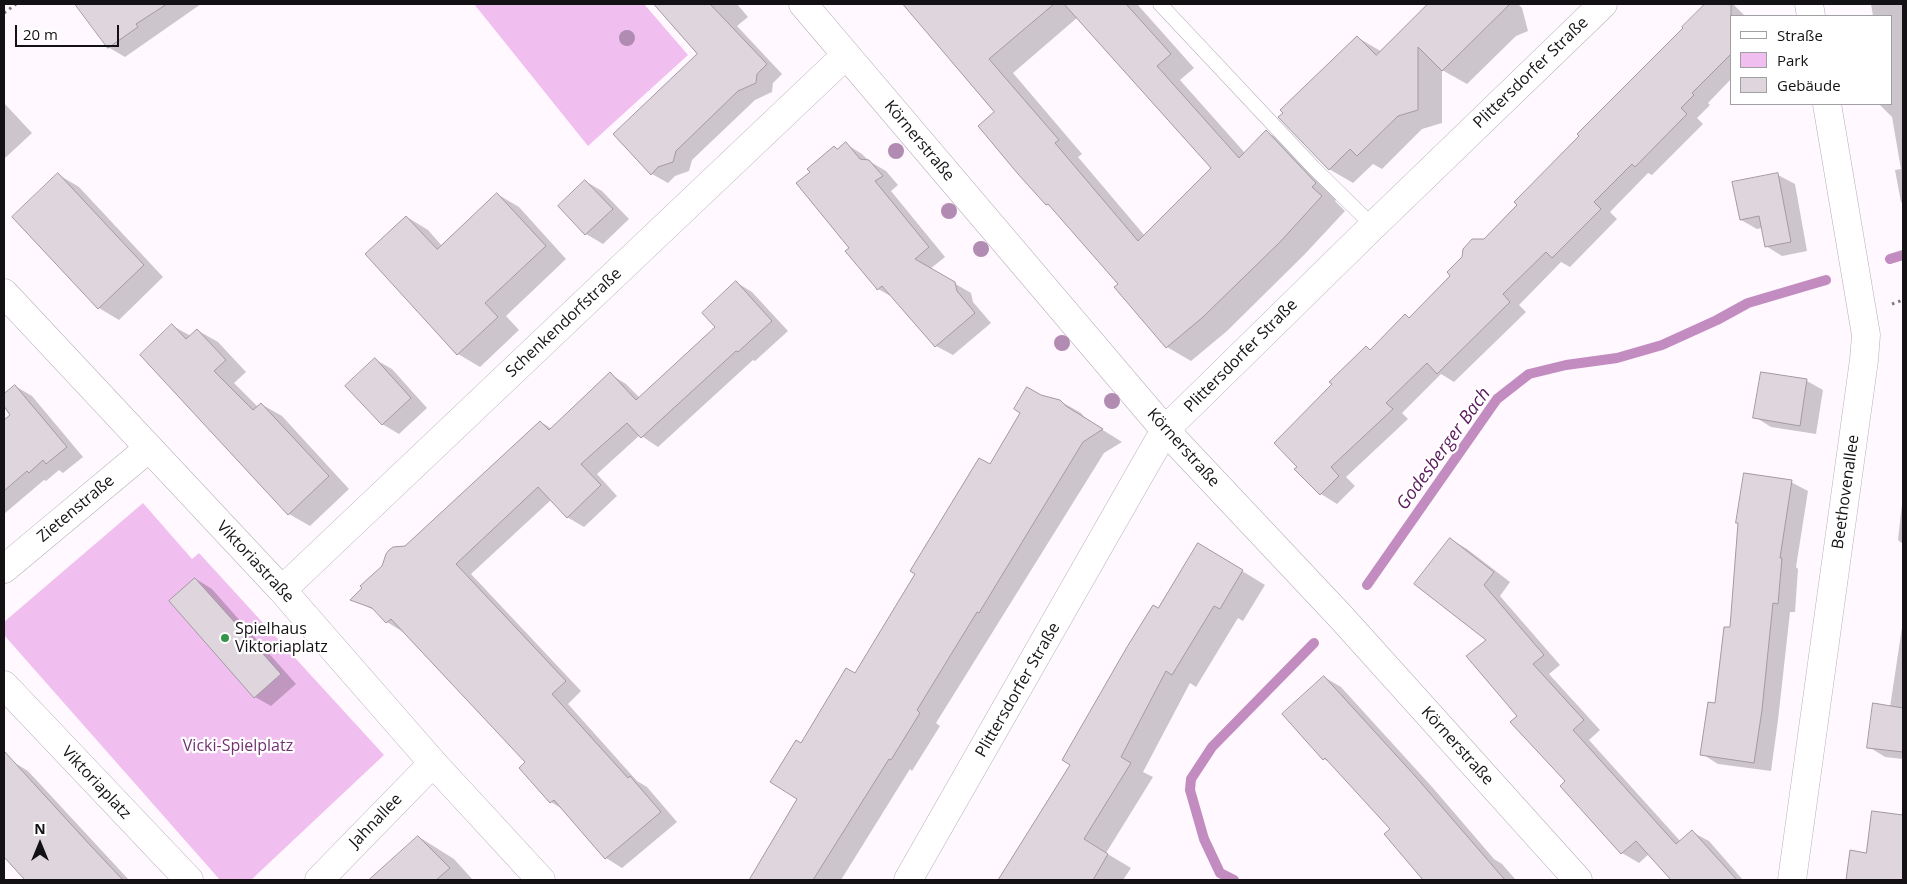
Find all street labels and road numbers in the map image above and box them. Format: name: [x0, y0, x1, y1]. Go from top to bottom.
street label: Plittersdorfer Straße: [1470, 13, 1592, 133]
street label: Körnerstraße: [880, 97, 958, 185]
street label: Schenkendorfstraße: [502, 264, 626, 382]
street label: Plittersdorfer Straße: [1180, 295, 1302, 417]
street label: Körnerstraße: [1143, 405, 1223, 491]
street label: Beethovenallee: [1828, 434, 1864, 550]
street label: Zietenstraße: [34, 471, 118, 547]
street label: Viktoriastraße: [212, 517, 298, 607]
street label: Plittersdorfer Straße: [972, 619, 1064, 761]
street label: Körnerstraße: [1417, 703, 1497, 789]
street label: Viktoriaplatz: [57, 743, 135, 823]
street label: Jahnallee: [346, 790, 406, 852]

